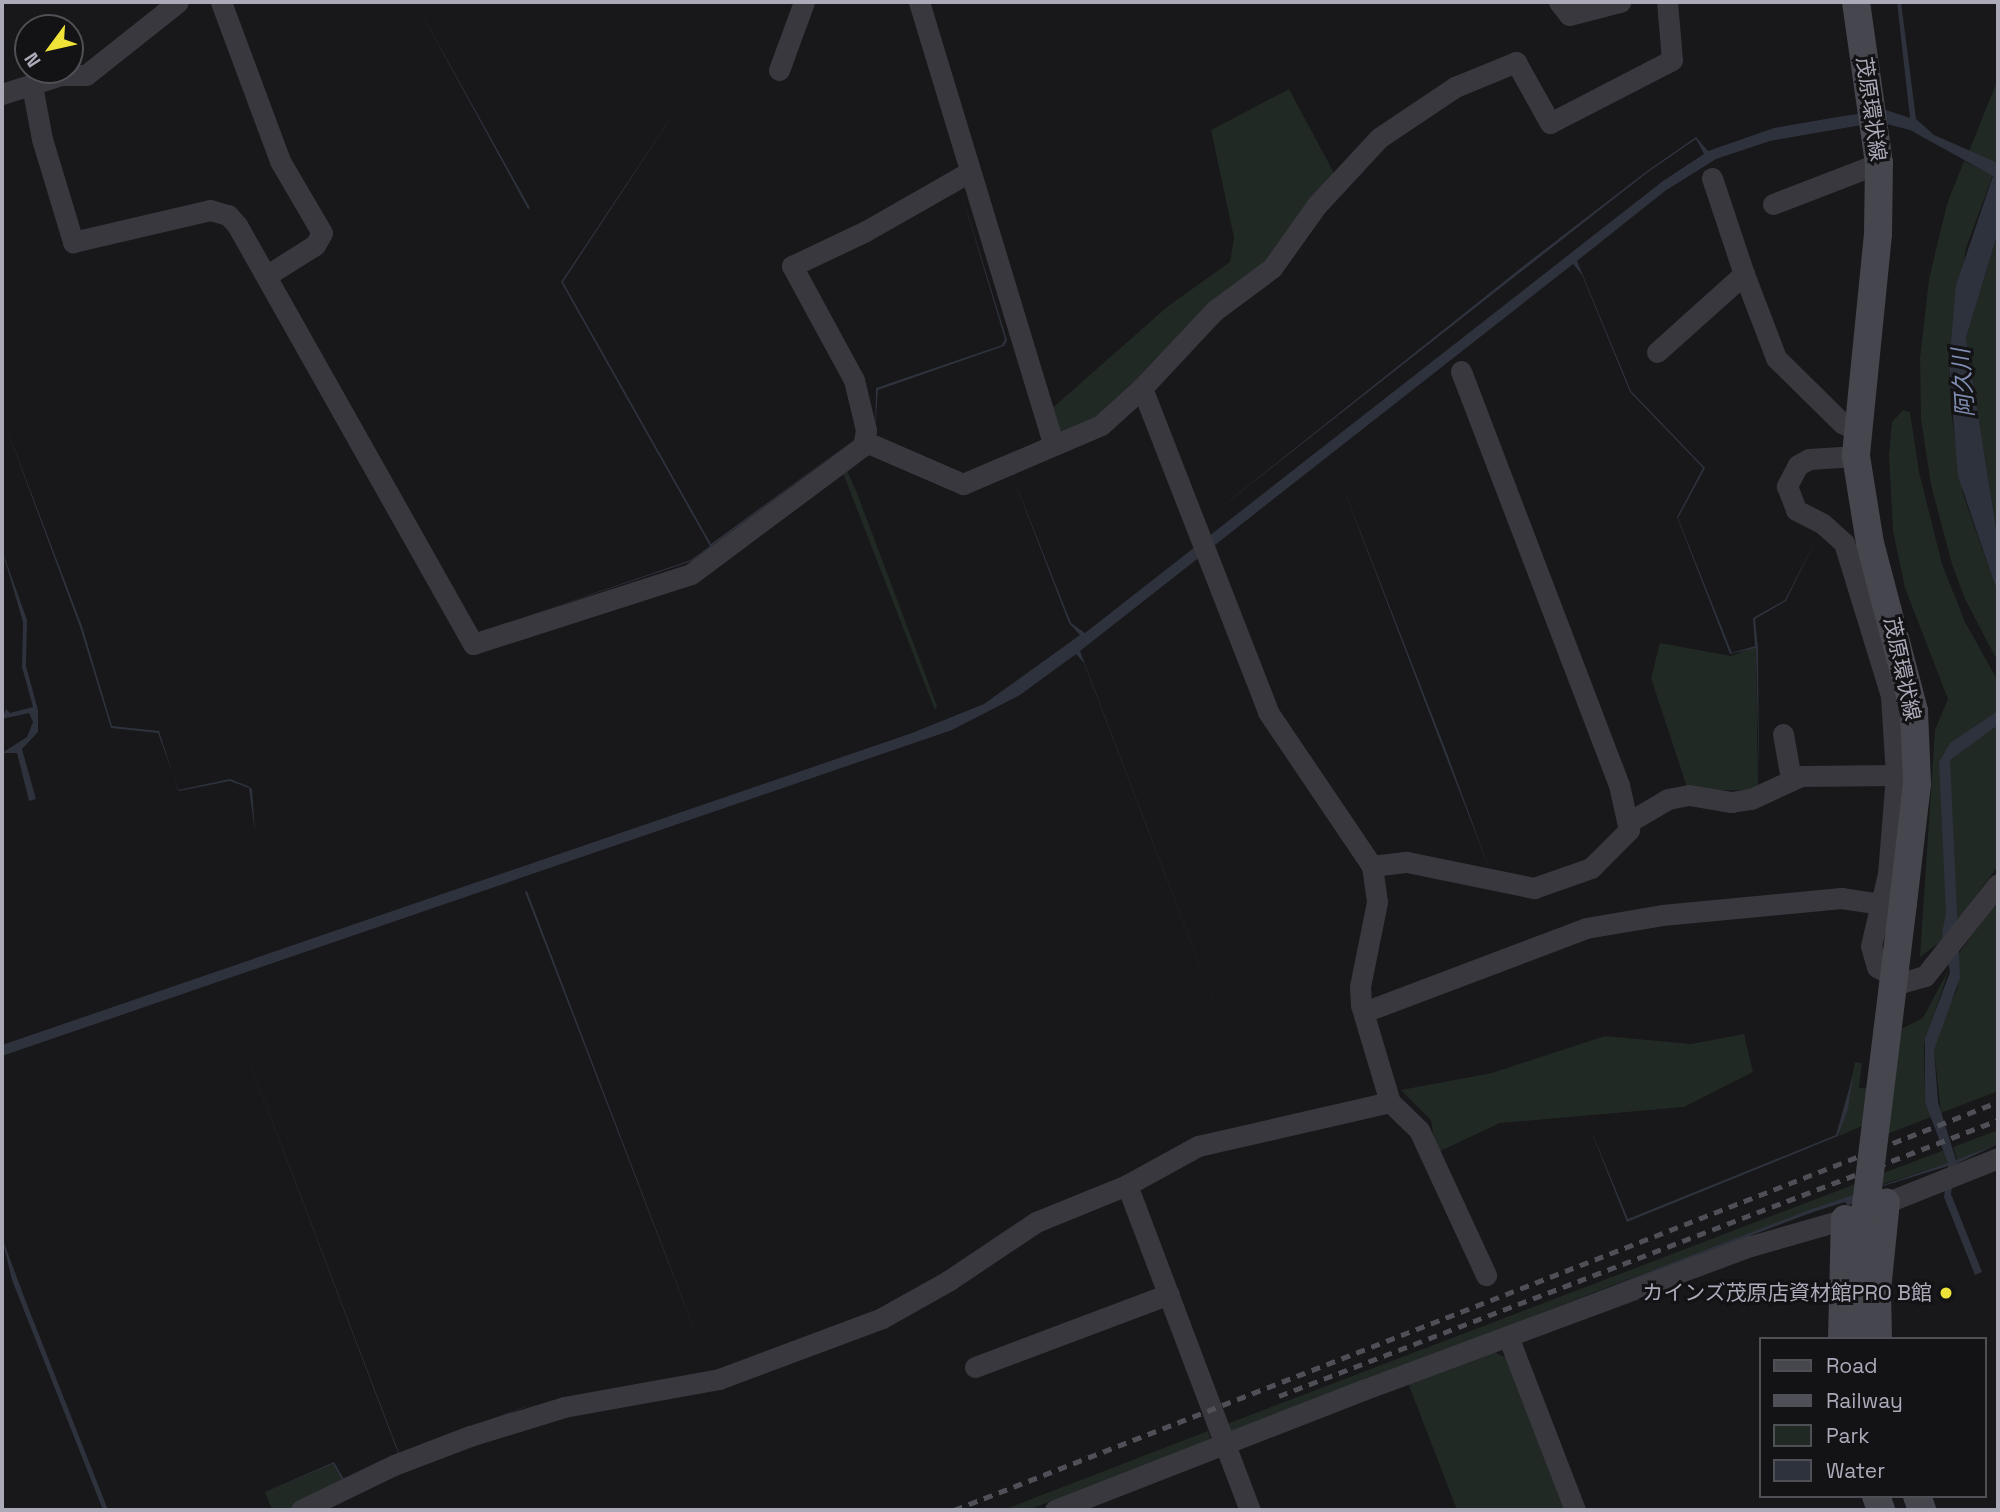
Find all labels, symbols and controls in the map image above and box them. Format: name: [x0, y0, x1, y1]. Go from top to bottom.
north arrow: [14, 14, 84, 84]
text: N: [19, 47, 47, 72]
street label: 茂原環状線: [1851, 55, 1891, 163]
water label: 阿久川: [1947, 348, 1979, 418]
street label: 茂原環状線: [1879, 615, 1925, 723]
place label: カインズ茂原店資材館PRO B館: [1642, 1280, 1932, 1306]
marker: カインズ茂原店資材館PRO B館: [1938, 1285, 1954, 1301]
legend: [1758, 1337, 1986, 1498]
text: Road: [1826, 1352, 1878, 1379]
text: Railway: [1826, 1387, 1903, 1414]
text: Park: [1826, 1422, 1870, 1449]
text: Water: [1826, 1457, 1885, 1484]

